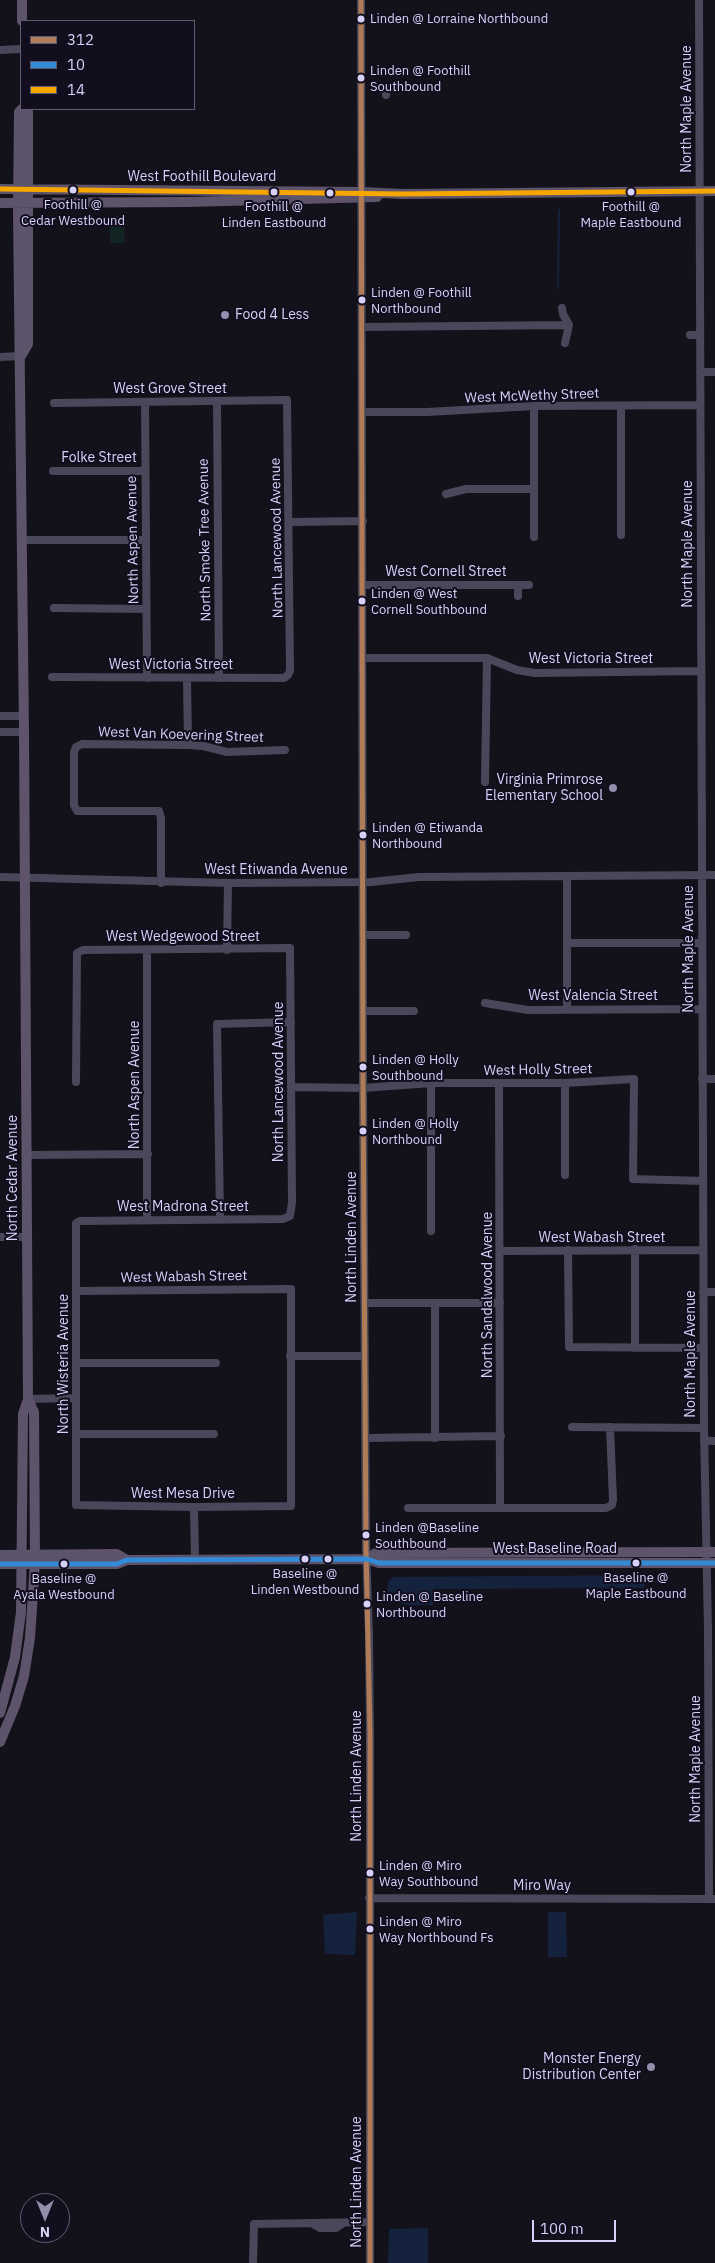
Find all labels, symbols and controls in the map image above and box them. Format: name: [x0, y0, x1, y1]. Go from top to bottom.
place label: Linden @ Lorraine Northbound: [370, 11, 548, 27]
marker: Linden @ Lorraine Northbound: [356, 14, 366, 24]
legend: [20, 20, 195, 110]
text: 312: [67, 30, 94, 49]
street label: North Maple Avenue: [679, 45, 695, 173]
text: 10: [67, 55, 85, 74]
place label: Linden @ Foothill Southbound: [370, 63, 471, 94]
marker: Linden @ Foothill Southbound: [356, 73, 366, 83]
text: 14: [67, 80, 85, 99]
street label: West Foothill Boulevard: [128, 169, 276, 185]
marker: Foothill @ Cedar Westbound: [68, 185, 78, 195]
marker: Foothill @ Linden Eastbound: [269, 187, 279, 197]
marker: Foothill @ Maple Eastbound: [626, 187, 636, 197]
unlabelled marker: [325, 188, 335, 198]
place label: Foothill @ Cedar Westbound: [21, 197, 125, 228]
place label: Foothill @ Linden Eastbound: [222, 199, 326, 230]
place label: Foothill @ Maple Eastbound: [580, 199, 682, 230]
place label: Linden @ Foothill Northbound: [371, 285, 472, 316]
marker: Linden @ Foothill Northbound: [357, 295, 367, 305]
place label: Food 4 Less: [235, 307, 309, 323]
marker: Food 4 Less: [219, 309, 231, 321]
street label: West Grove Street: [113, 381, 227, 397]
street label: West McWethy Street: [464, 385, 600, 407]
street label: Folke Street: [61, 450, 137, 466]
street label: North Smoke Tree Avenue: [195, 458, 215, 622]
street label: North Lancewood Avenue: [267, 458, 287, 618]
street label: North Aspen Avenue: [123, 476, 143, 604]
street label: North Maple Avenue: [680, 480, 696, 608]
street label: West Cornell Street: [385, 564, 507, 580]
place label: Linden @ West Cornell Southbound: [371, 586, 487, 617]
marker: Linden @ West Cornell Southbound: [357, 596, 367, 606]
street label: West Victoria Street: [529, 651, 653, 667]
street label: West Victoria Street: [109, 657, 233, 673]
street label: West Van Koevering Street: [98, 724, 264, 746]
place label: Virginia Primrose Elementary School: [485, 772, 603, 804]
marker: Virginia Primrose Elementary School: [607, 782, 619, 794]
place label: Linden @ Etiwanda Northbound: [372, 820, 483, 851]
marker: Linden @ Etiwanda Northbound: [358, 830, 368, 840]
street label: West Etiwanda Avenue: [204, 862, 348, 878]
street label: North Maple Avenue: [681, 885, 697, 1013]
street label: West Wedgewood Street: [106, 929, 260, 945]
street label: West Valencia Street: [528, 988, 658, 1004]
street label: North Lancewood Avenue: [271, 1002, 287, 1162]
street label: North Aspen Avenue: [127, 1021, 143, 1149]
place label: Linden @ Holly Southbound: [372, 1052, 459, 1083]
street label: West Holly Street: [483, 1061, 593, 1079]
marker: Linden @ Holly Southbound: [358, 1062, 368, 1072]
street label: North Cedar Avenue: [5, 1115, 21, 1241]
place label: Linden @ Holly Northbound: [372, 1116, 459, 1147]
marker: Linden @ Holly Northbound: [358, 1126, 368, 1136]
street label: North Linden Avenue: [344, 1171, 360, 1303]
street label: West Madrona Street: [117, 1199, 249, 1215]
street label: North Sandalwood Avenue: [480, 1212, 496, 1378]
street label: West Wabash Street: [539, 1230, 665, 1246]
street label: West Wabash Street: [120, 1267, 248, 1287]
street label: North Maple Avenue: [683, 1290, 699, 1418]
street label: North Wisteria Avenue: [56, 1294, 72, 1434]
street label: West Mesa Drive: [131, 1486, 235, 1502]
place label: Linden @Baseline Southbound: [375, 1520, 479, 1551]
marker: Linden @Baseline Southbound: [361, 1530, 371, 1540]
street label: West Baseline Road: [493, 1541, 617, 1557]
marker: Baseline @ Linden Westbound: [300, 1554, 310, 1564]
unlabelled marker: [323, 1554, 333, 1564]
marker: Baseline @ Maple Eastbound: [631, 1558, 641, 1568]
marker: Baseline @ Ayala Westbound: [59, 1559, 69, 1569]
place label: Baseline @ Linden Westbound: [251, 1566, 359, 1597]
place label: Baseline @ Maple Eastbound: [585, 1570, 687, 1601]
place label: Baseline @ Ayala Westbound: [13, 1571, 115, 1602]
place label: Linden @ Baseline Northbound: [376, 1589, 483, 1620]
marker: Linden @ Baseline Northbound: [362, 1599, 372, 1609]
street label: North Maple Avenue: [688, 1695, 704, 1823]
street label: North Linden Avenue: [349, 1710, 365, 1842]
place label: Linden @ Miro Way Southbound: [379, 1858, 478, 1889]
marker: Linden @ Miro Way Southbound: [365, 1868, 375, 1878]
street label: Miro Way: [513, 1878, 571, 1894]
place label: Linden @ Miro Way Northbound Fs: [379, 1914, 494, 1945]
marker: Linden @ Miro Way Northbound Fs: [365, 1924, 375, 1934]
place label: Monster Energy Distribution Center: [522, 2051, 641, 2084]
marker: Monster Energy Distribution Center: [645, 2061, 657, 2073]
street label: North Linden Avenue: [349, 2116, 365, 2248]
north arrow: [20, 2193, 70, 2243]
scale bar: [535, 2210, 619, 2242]
text: 100 m: [540, 2219, 584, 2238]
text: N: [40, 2223, 50, 2241]

